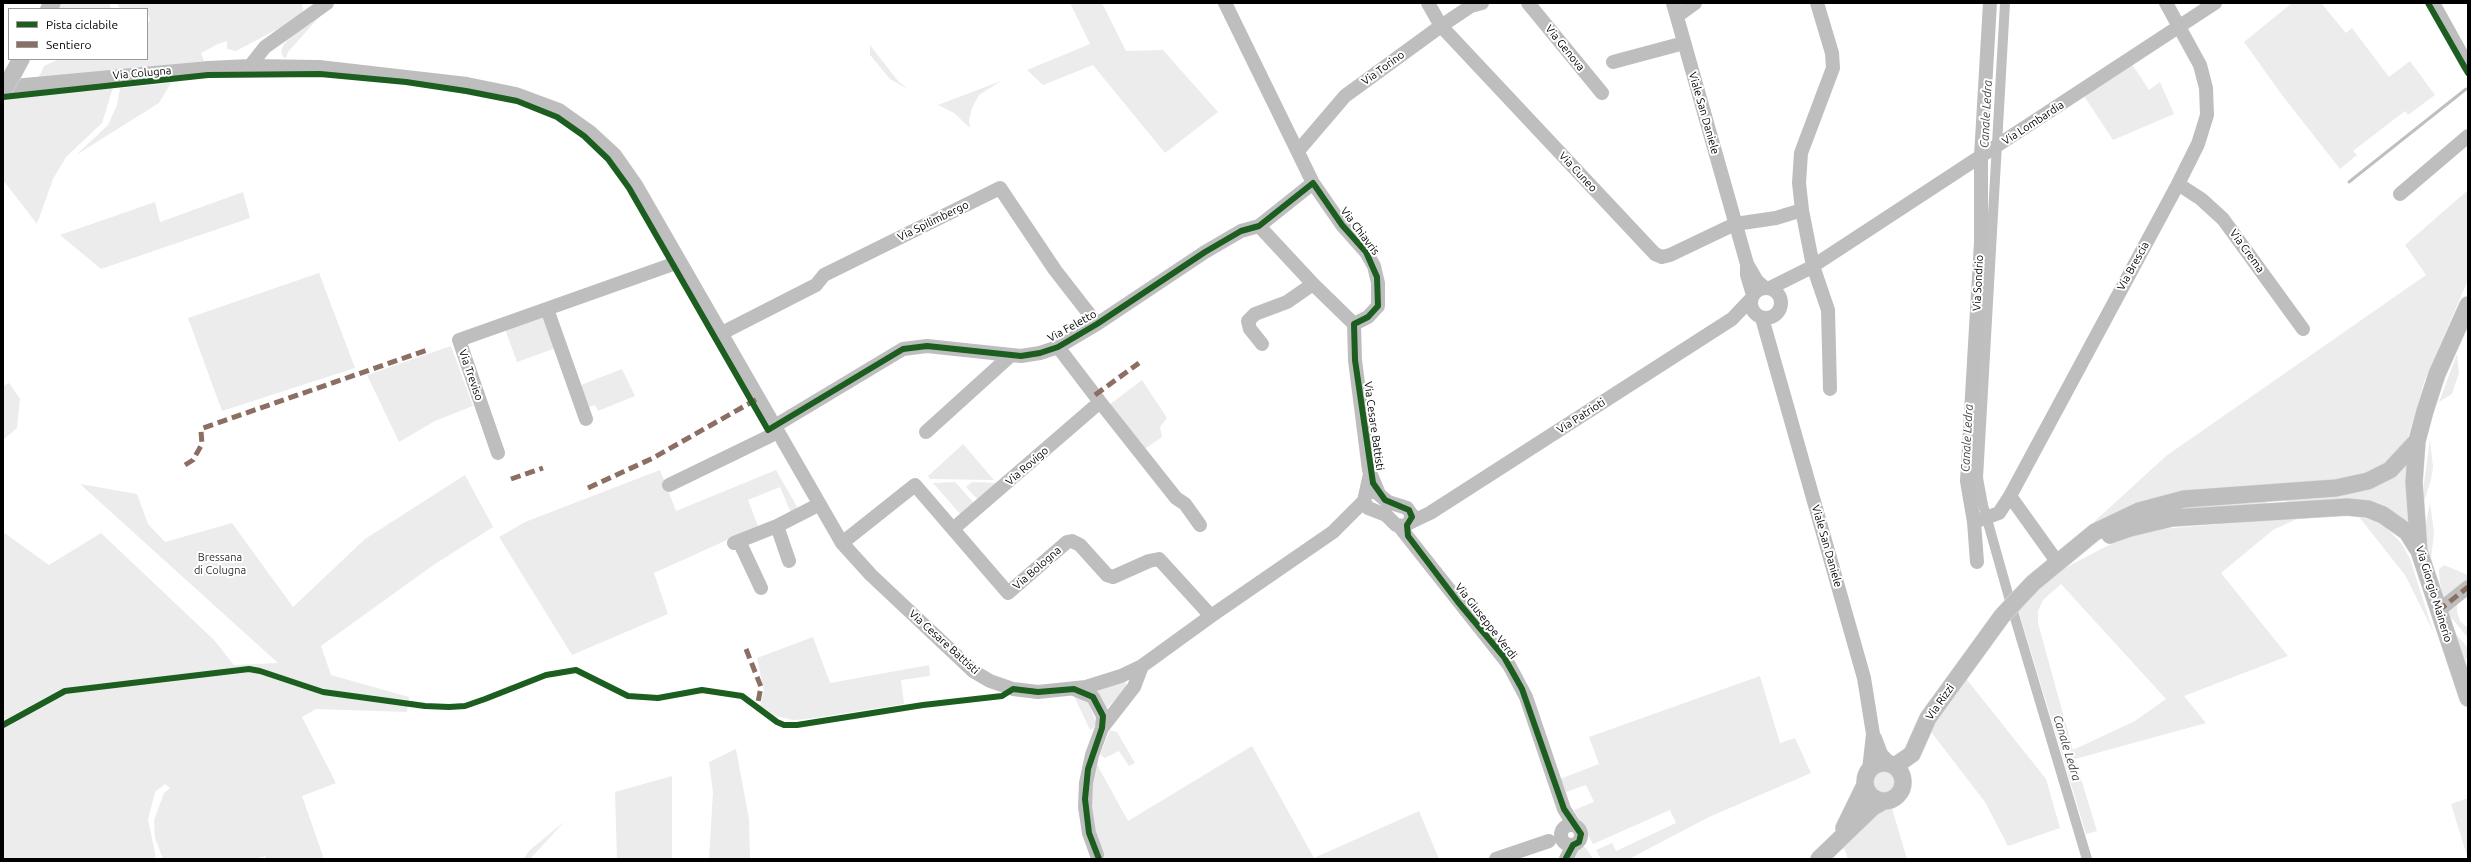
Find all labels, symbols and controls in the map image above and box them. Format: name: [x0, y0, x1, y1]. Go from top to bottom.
legend: [8, 8, 148, 60]
text: Pista ciclabile: [46, 18, 118, 31]
street label: Via Genova: [1542, 22, 1588, 74]
text: Sentiero: [46, 38, 92, 51]
street label: Via Torino: [1359, 48, 1407, 88]
street label: Via Colugna: [112, 64, 172, 82]
street label: Viale San Daniele: [1686, 70, 1722, 156]
water label: Canale Ledra: [1977, 80, 1995, 148]
street label: Via Lombardia: [2000, 98, 2066, 148]
street label: Via Cuneo: [1556, 149, 1600, 195]
street label: Via Spilimbergo: [895, 198, 971, 244]
street label: Via Chiavris: [1338, 204, 1382, 258]
street label: Via Crema: [2227, 227, 2267, 275]
street label: Via Brescia: [2114, 239, 2152, 293]
street label: Via Sondrio: [1970, 255, 1986, 311]
street label: Via Feletto: [1045, 307, 1099, 345]
street label: Via Treviso: [456, 348, 486, 402]
street label: Via Cesare Battisti: [1361, 381, 1387, 471]
street label: Via Patrioti: [1554, 396, 1608, 436]
water label: Canale Ledra: [1958, 404, 1976, 472]
street label: Via Rovigo: [1003, 444, 1051, 488]
street label: Viale San Daniele: [1809, 503, 1845, 589]
street label: Via Bologna: [1010, 544, 1064, 592]
street label: Via Giorgio Mainerio: [2413, 544, 2455, 644]
park label: Bressana di Colugna: [194, 550, 246, 576]
street label: Via Giuseppe Verdi: [1452, 580, 1520, 662]
street label: Via Cesare Battisti: [906, 607, 982, 677]
street label: Via Rizzi: [1923, 682, 1957, 722]
water label: Canale Ledra: [2050, 713, 2084, 783]

